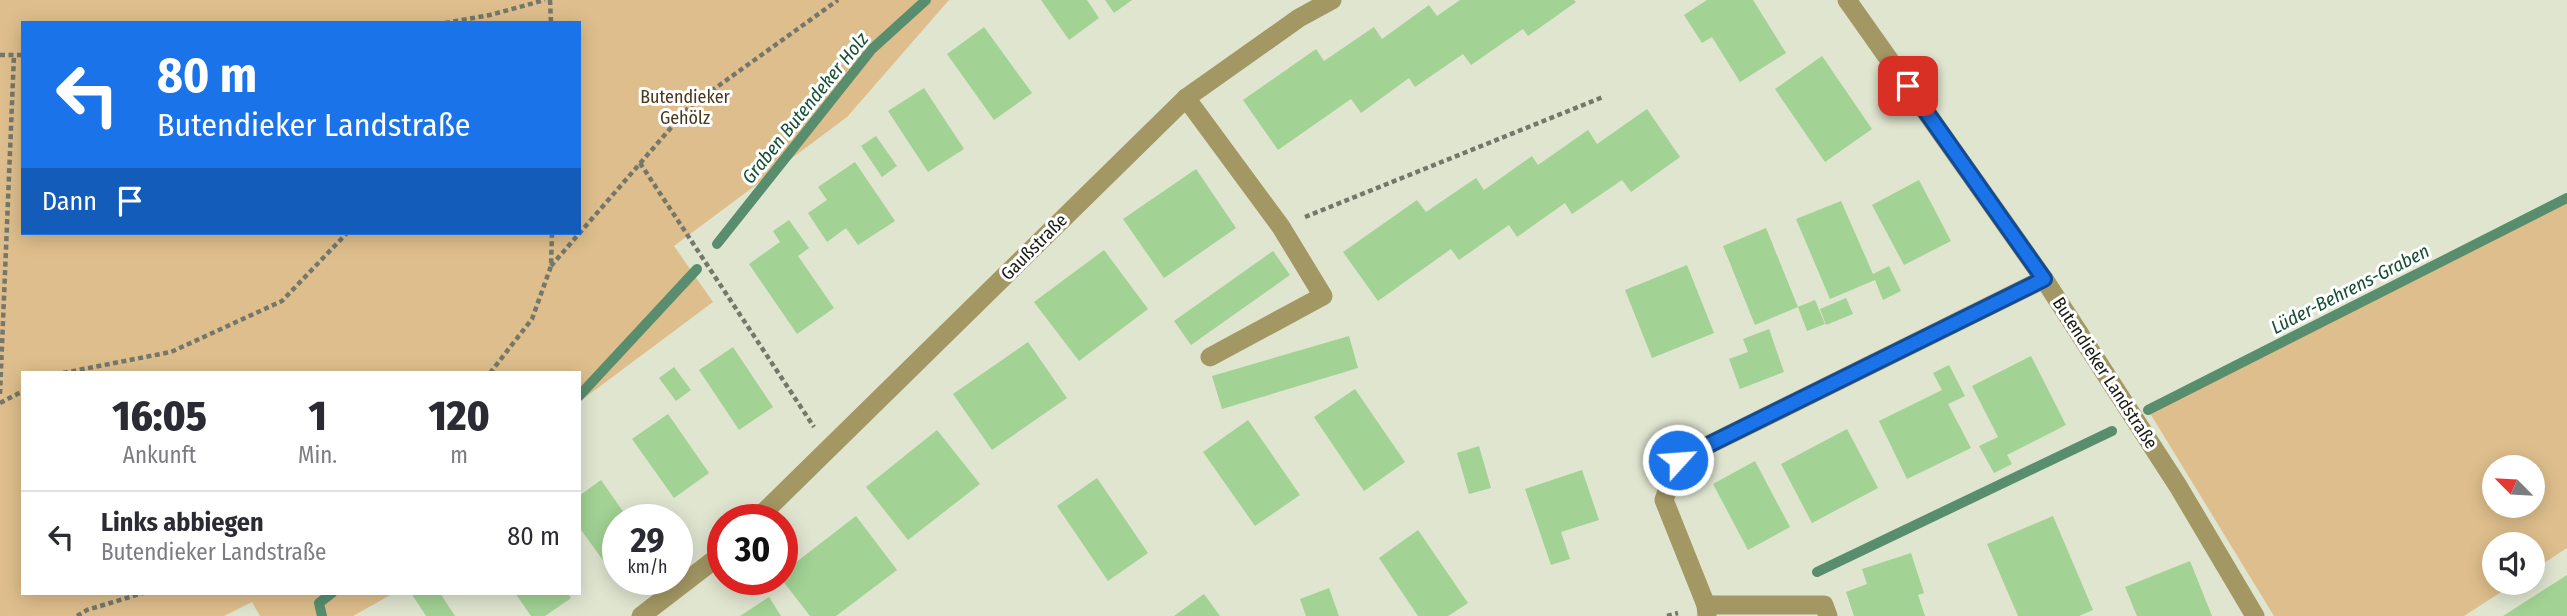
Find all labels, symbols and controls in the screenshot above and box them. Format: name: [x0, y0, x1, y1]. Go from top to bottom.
water label: Graben Butendeker Holz: [737, 27, 873, 188]
text: 80 m: [157, 46, 257, 105]
icon: left: [42, 49, 133, 140]
pin: [1878, 56, 1938, 116]
icon: arrive: [1889, 67, 1927, 105]
park label: Butendieker Gehölz: [640, 86, 731, 129]
text: Butendieker Landstraße: [157, 106, 471, 144]
icon: arrive: [111, 182, 149, 220]
text: Dann: [42, 186, 97, 217]
street label: Gaußstraße: [996, 209, 1072, 285]
water label: Lüder-Behrens-Graben: [2267, 239, 2433, 339]
street label: Butendieker Landstraße: [2048, 293, 2162, 453]
text: 16:05: [112, 391, 207, 441]
text: 1: [309, 391, 327, 441]
text: 120: [429, 391, 490, 441]
position arrow: [1641, 423, 1715, 497]
text: Ankunft: [123, 441, 196, 469]
text: Min.: [298, 441, 337, 469]
text: m: [450, 441, 468, 469]
north arrow: [2482, 455, 2544, 518]
map controls: [2482, 455, 2545, 595]
speed limit sign: 30: [707, 504, 798, 595]
text: Links abbiegen: [101, 507, 264, 538]
icon: left: [42, 518, 80, 556]
text: 29: [630, 519, 665, 561]
text: 80 m: [507, 521, 560, 552]
button: sound: [2482, 532, 2545, 595]
text: Butendieker Landstraße: [101, 538, 326, 566]
text: km/h: [627, 556, 668, 578]

